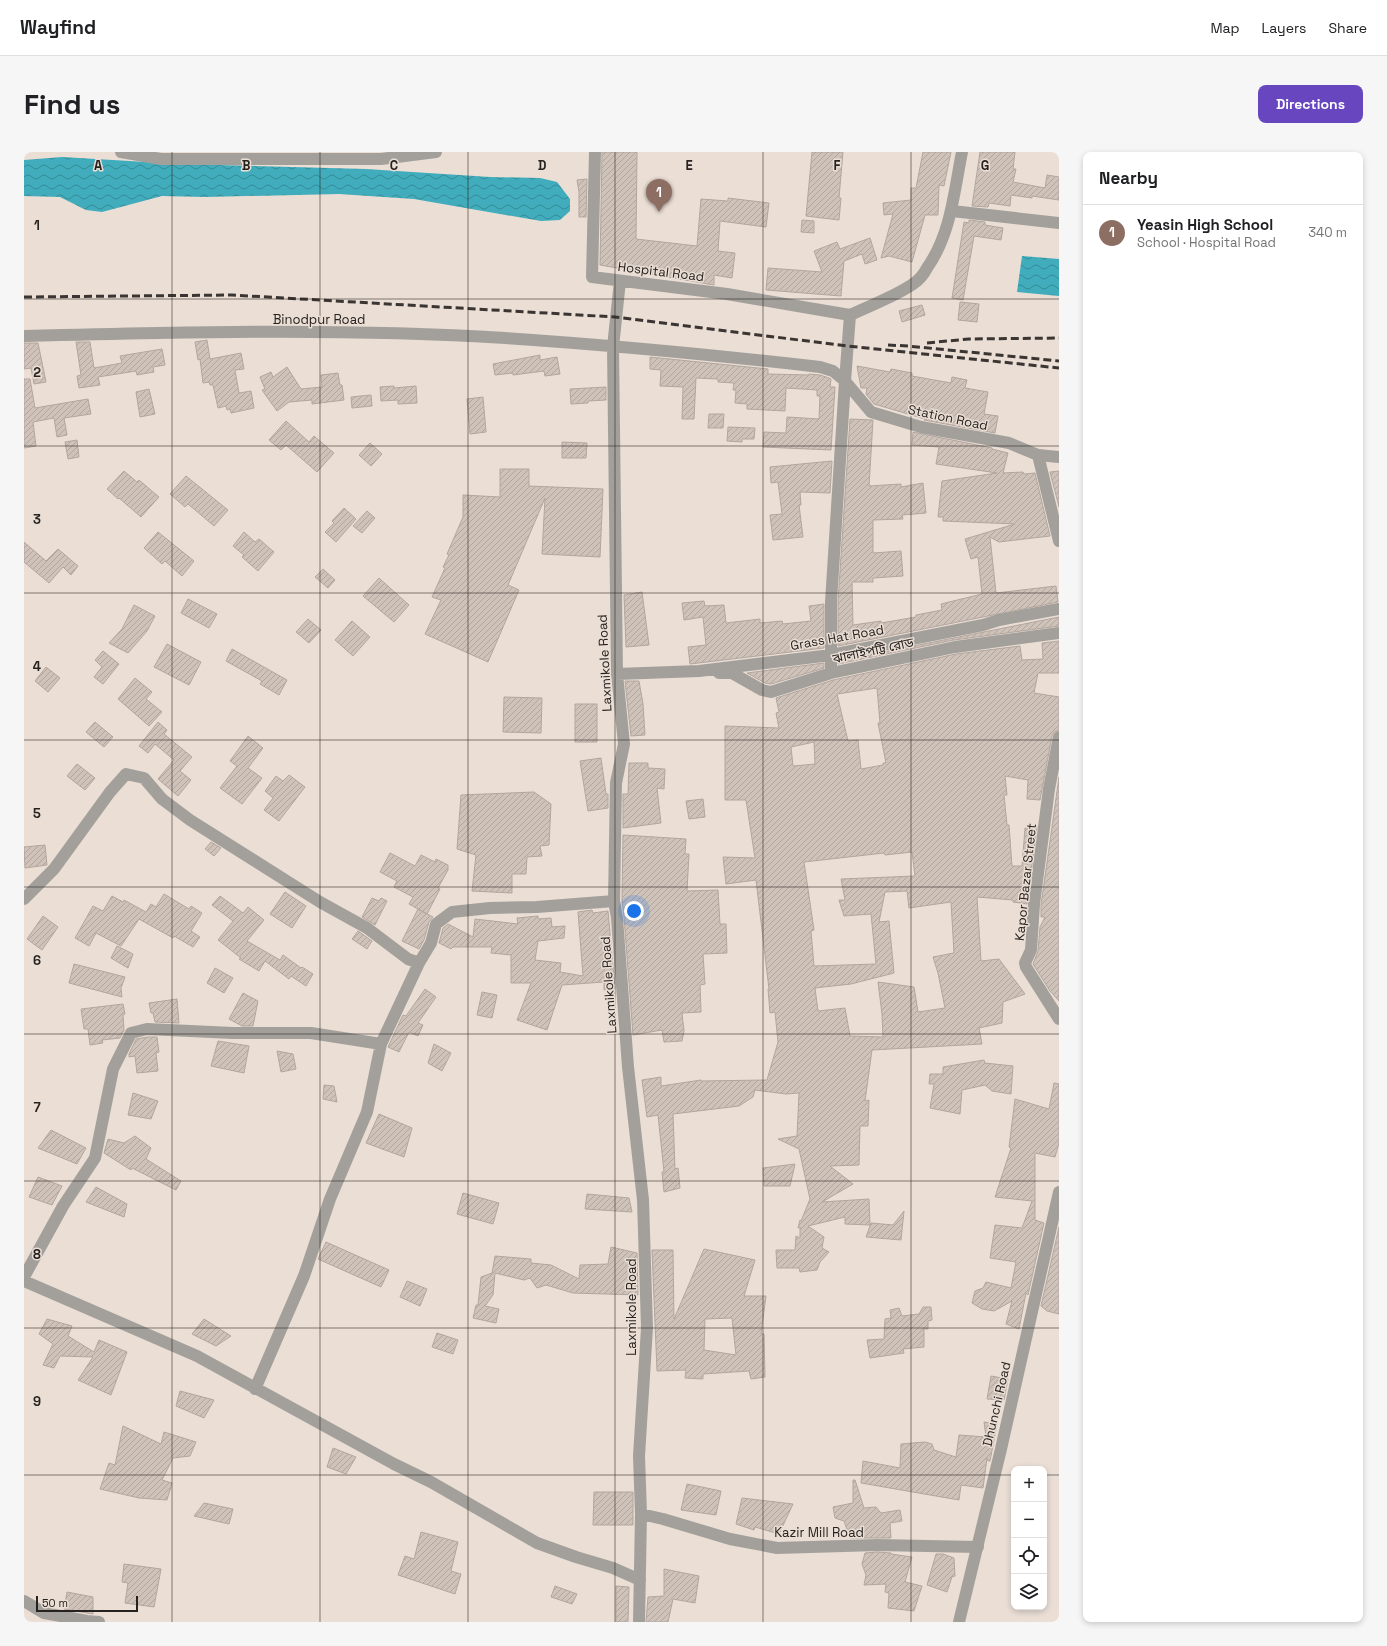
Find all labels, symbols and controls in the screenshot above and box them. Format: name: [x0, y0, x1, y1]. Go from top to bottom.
text: Wayfind: [20, 15, 96, 40]
text: Map: [1210, 19, 1240, 37]
text: Layers: [1262, 19, 1306, 37]
text: Share: [1328, 19, 1367, 37]
button: Directions: [1258, 85, 1363, 123]
text: Find us: [24, 86, 121, 122]
text: A: [94, 157, 103, 174]
text: B: [242, 157, 251, 174]
text: C: [390, 157, 398, 174]
text: D: [538, 157, 547, 174]
text: E: [685, 157, 693, 174]
text: F: [834, 157, 841, 174]
text: G: [981, 157, 989, 174]
text: Nearby: [1099, 167, 1158, 189]
pin: 1: [646, 179, 672, 212]
text: Yeasin High School: [1137, 215, 1273, 234]
text: 1: [34, 217, 40, 234]
text: 1: [1109, 224, 1115, 241]
text: 340 m: [1308, 224, 1347, 241]
text: School · Hospital Road: [1137, 234, 1276, 251]
street label: Hospital Road: [617, 258, 705, 285]
street label: Binodpur Road: [273, 311, 365, 328]
text: 2: [33, 364, 41, 381]
street label: Station Road: [906, 401, 989, 434]
text: 3: [33, 511, 41, 528]
street label: Laxmikole Road: [593, 614, 616, 712]
street label: Grass Hat Road: [789, 621, 885, 654]
street label: ঝালাইপট্টি রোড: [830, 633, 916, 668]
text: 4: [33, 658, 41, 675]
text: 5: [33, 805, 41, 822]
street label: Kapor Bazar Street: [1011, 822, 1040, 942]
your location: [624, 901, 644, 921]
street label: Laxmikole Road: [597, 936, 620, 1034]
text: 6: [33, 952, 41, 969]
text: 7: [33, 1099, 41, 1116]
text: 8: [33, 1246, 41, 1263]
street label: Laxmikole Road: [623, 1258, 640, 1356]
street label: Dhunchi Road: [978, 1360, 1015, 1448]
text: 9: [33, 1393, 41, 1410]
map controls: [1011, 1466, 1047, 1610]
button: +: [1011, 1466, 1047, 1502]
button: −: [1011, 1502, 1047, 1538]
street label: Kazir Mill Road: [774, 1524, 864, 1541]
button: locate: [1011, 1538, 1047, 1574]
button: layers: [1011, 1574, 1047, 1610]
scale bar: [36, 1594, 138, 1613]
text: 50 m: [42, 1596, 68, 1610]

